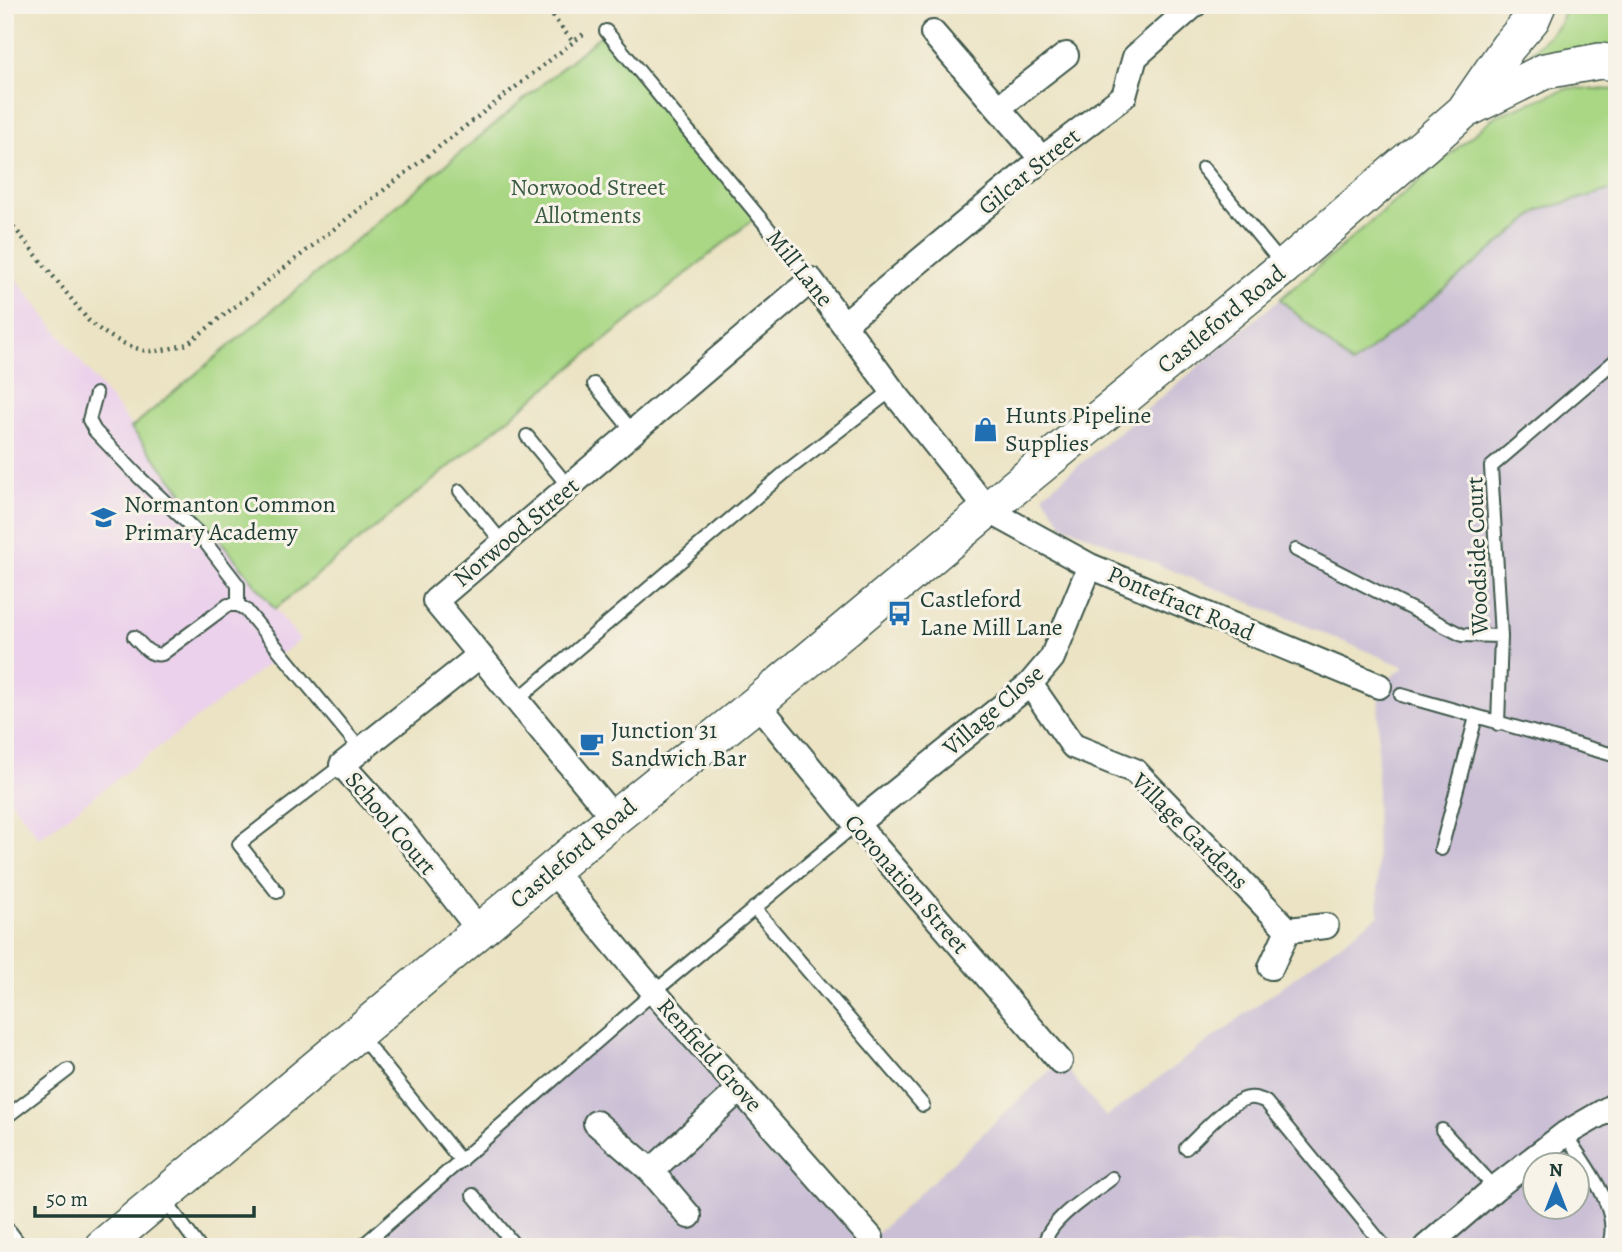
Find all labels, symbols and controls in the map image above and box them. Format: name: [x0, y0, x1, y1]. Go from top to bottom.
street label: Gilcar Street: [971, 120, 1087, 222]
park label: Norwood Street Allotments: [510, 171, 666, 231]
street label: Mill Lane: [759, 223, 841, 313]
street label: Castleford Road: [1150, 257, 1292, 381]
place label: Hunts Pipeline Supplies: [1005, 399, 1151, 459]
shop icon: Hunts Pipeline Supplies: [971, 415, 999, 443]
street label: Norwood Street: [446, 470, 586, 594]
street label: Woodside Court: [1458, 476, 1496, 637]
place label: Normanton Common Primary Academy: [124, 488, 336, 548]
school or university icon: Normanton Common Primary Academy: [90, 504, 118, 532]
street label: Pontefract Road: [1103, 558, 1260, 648]
place label: Castleford Lane Mill Lane: [920, 583, 1063, 643]
bus stop icon: Castleford Lane Mill Lane: [886, 599, 914, 627]
street label: Village Close: [935, 657, 1050, 763]
place label: Junction 31 Sandwich Bar: [611, 714, 747, 774]
cafe icon: Junction 31 Sandwich Bar: [577, 730, 605, 758]
street label: School Court: [338, 764, 444, 882]
street label: Village Gardens: [1124, 765, 1255, 896]
street label: Castleford Road: [503, 790, 643, 916]
street label: Coronation Street: [837, 807, 977, 961]
street label: Renfield Grove: [650, 991, 770, 1119]
north arrow: [1520, 1150, 1590, 1220]
text: N: [1549, 1157, 1563, 1183]
scale bar: [35, 1175, 254, 1219]
text: 50 m: [46, 1185, 88, 1213]

